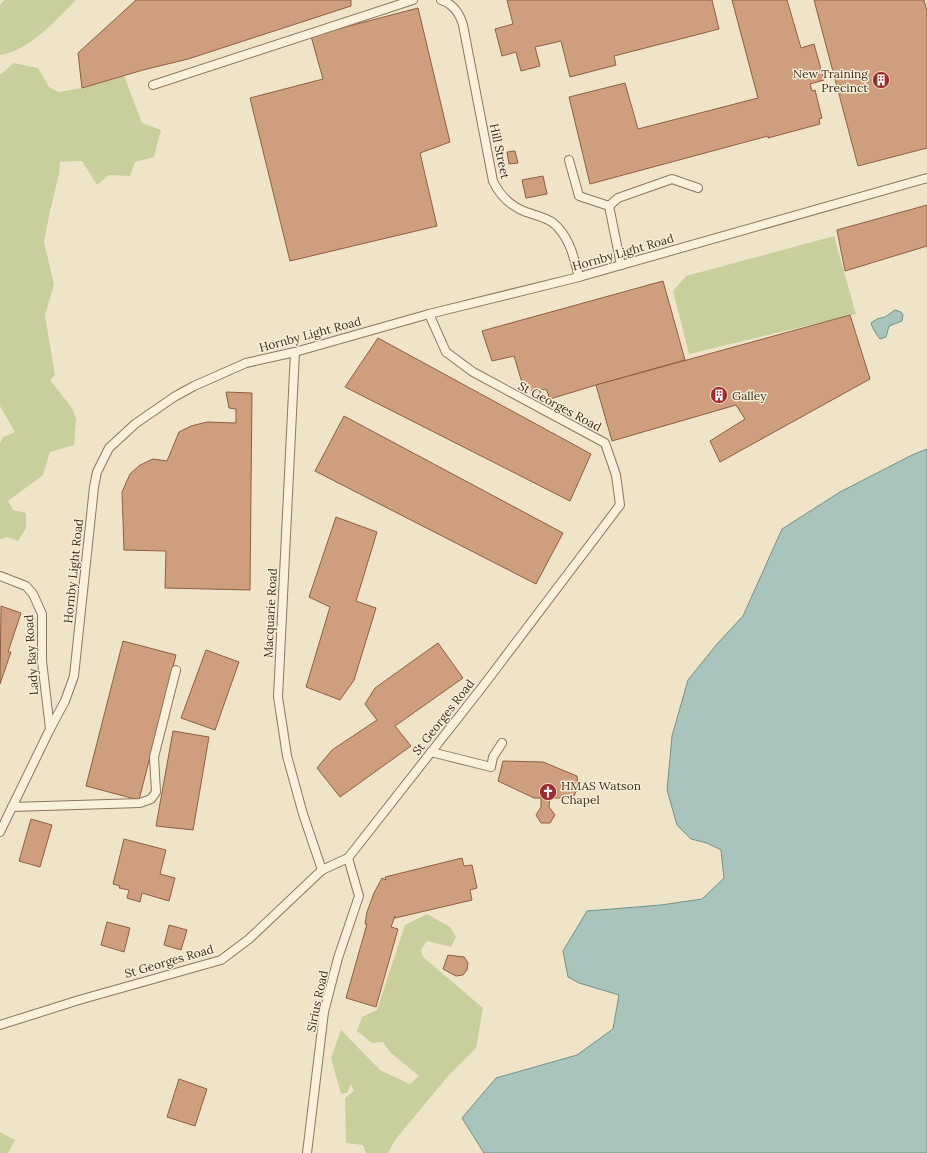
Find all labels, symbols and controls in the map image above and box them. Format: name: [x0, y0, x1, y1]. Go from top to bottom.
place label: New Training Precinct: [793, 66, 868, 95]
building icon: New Training Precinct: [871, 70, 891, 90]
street label: Hill Street: [487, 122, 513, 180]
street label: Hornby Light Road: [570, 230, 676, 274]
street label: Hornby Light Road: [257, 313, 363, 355]
street label: St Georges Road: [516, 378, 604, 434]
building icon: Galley: [709, 385, 729, 405]
place label: Galley: [732, 388, 767, 403]
street label: Hornby Light Road: [60, 518, 86, 624]
street label: Macquarie Road: [260, 568, 280, 658]
street label: Lady Bay Road: [21, 614, 41, 696]
street label: St Georges Road: [409, 676, 477, 758]
place label: HMAS Watson Chapel: [561, 778, 641, 807]
church icon: HMAS Watson Chapel: [538, 782, 558, 802]
street label: St Georges Road: [123, 941, 215, 981]
street label: Sirius Road: [303, 969, 331, 1033]

